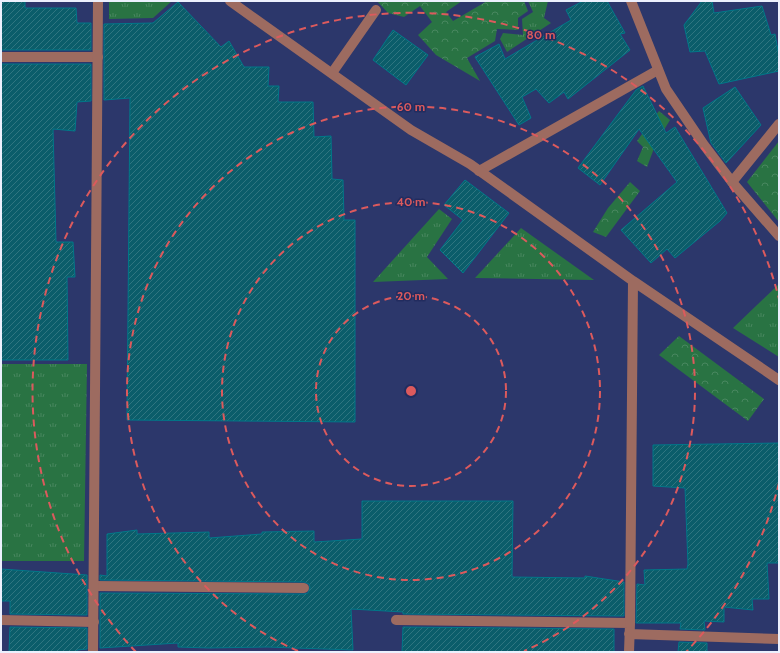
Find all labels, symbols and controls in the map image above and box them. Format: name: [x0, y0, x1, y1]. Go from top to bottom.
text: 80 m: [527, 27, 555, 42]
text: 60 m: [397, 99, 425, 114]
text: 40 m: [396, 194, 426, 209]
text: 20 m: [397, 288, 425, 303]
centre of rings: [404, 384, 418, 398]

